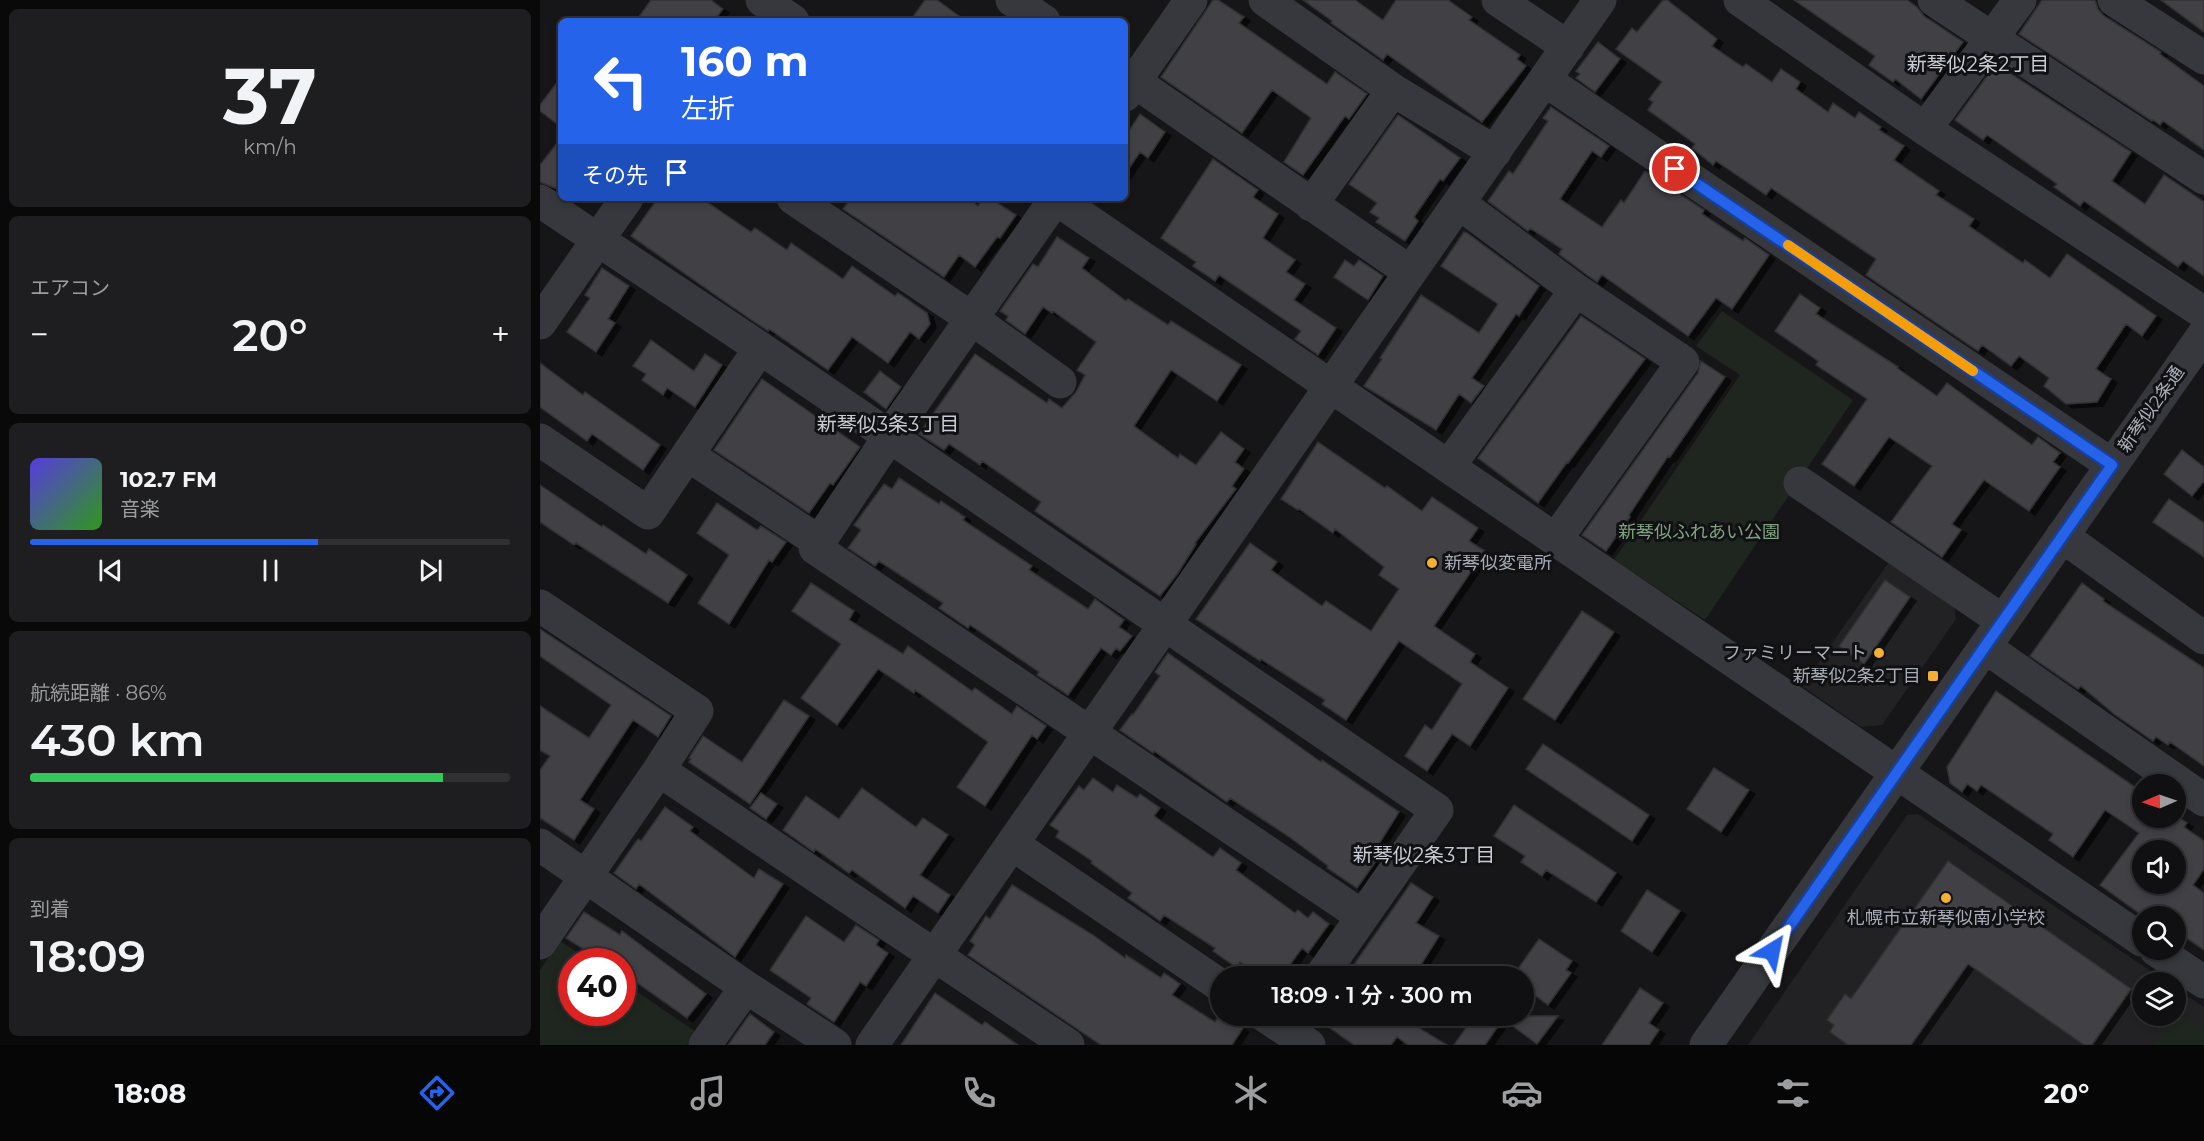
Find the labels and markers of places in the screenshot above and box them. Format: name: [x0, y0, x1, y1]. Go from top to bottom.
pin: [1649, 143, 1700, 194]
place label: 新琴似変電所: [1444, 552, 1552, 574]
marker: 新琴似変電所: [1425, 556, 1439, 570]
place label: ファミリーマート: [1723, 642, 1867, 664]
marker: ファミリーマート: [1872, 646, 1886, 660]
place label: 新琴似2条2丁目: [1793, 665, 1921, 687]
marker: 新琴似2条2丁目: [1926, 669, 1940, 683]
marker: 札幌市立新琴似南小学校: [1939, 891, 1953, 905]
place label: 札幌市立新琴似南小学校: [1847, 907, 2045, 929]

